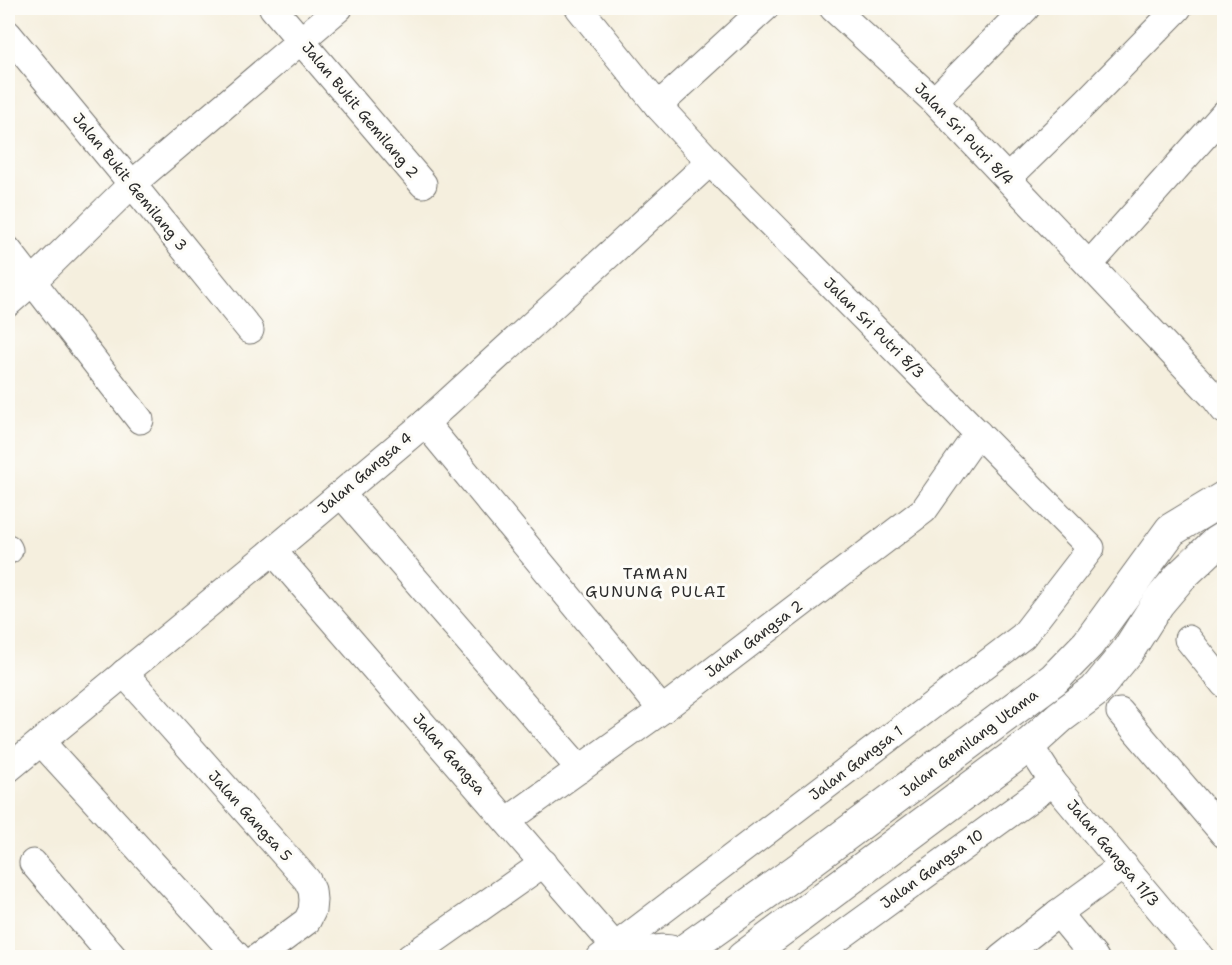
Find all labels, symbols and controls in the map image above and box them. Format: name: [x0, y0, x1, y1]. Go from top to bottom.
street label: Jalan Bukit Gemilang 2: [297, 38, 423, 182]
street label: Jalan Sri Putri 8/4: [910, 79, 1018, 189]
street label: Jalan Bukit Gemilang 3: [68, 109, 192, 255]
street label: Jalan Sri Putri 8/3: [819, 273, 929, 383]
street label: Jalan Gangsa 4: [314, 428, 416, 518]
district label: TAMAN GUNUNG PULAI: [585, 563, 727, 602]
street label: Jalan Gangsa 2: [701, 596, 807, 682]
street label: Jalan Gemilang Utama: [896, 684, 1043, 801]
street label: Jalan Gangsa: [408, 709, 490, 799]
street label: Jalan Gangsa 1: [805, 721, 907, 805]
street label: Jalan Gangsa 5: [204, 766, 296, 866]
street label: Jalan Gangsa 11/3: [1062, 795, 1164, 911]
street label: Jalan Gangsa 10: [876, 825, 988, 913]

